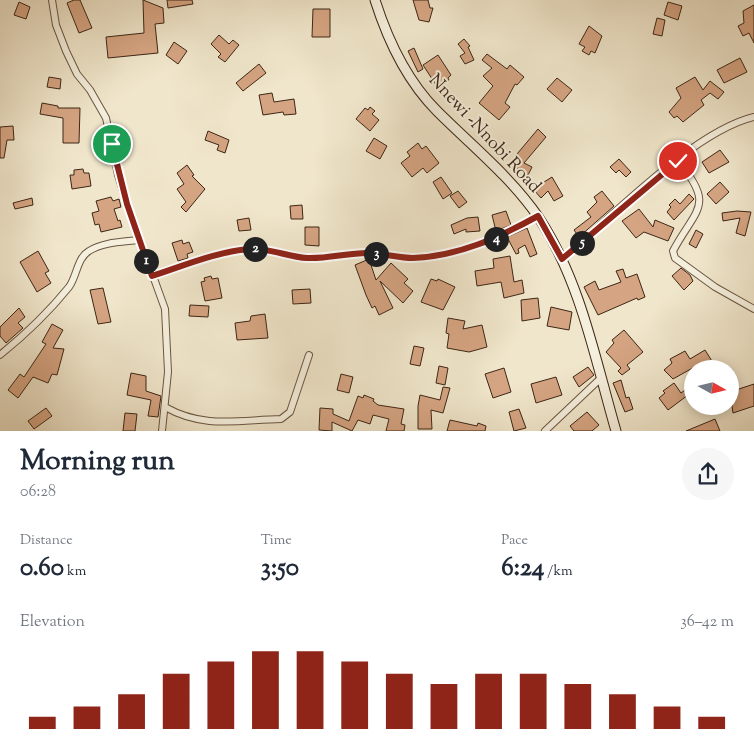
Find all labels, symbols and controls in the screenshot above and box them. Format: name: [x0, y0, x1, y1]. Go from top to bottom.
street label: Nnewi -Nnobi Road: [422, 69, 546, 199]
pin: [91, 123, 133, 165]
icon: arrive: [98, 130, 126, 158]
pin: [657, 140, 699, 182]
icon: check: [664, 147, 692, 175]
pin: 4: [484, 226, 508, 252]
text: 4: [493, 229, 500, 249]
pin: 5: [570, 230, 594, 256]
text: 5: [580, 233, 585, 253]
pin: 2: [242, 236, 268, 262]
text: 2: [252, 239, 259, 259]
pin: 3: [364, 242, 388, 266]
text: 3: [374, 244, 379, 264]
pin: 1: [134, 248, 158, 274]
text: 1: [144, 251, 149, 271]
north arrow: [684, 360, 739, 415]
map controls: [684, 360, 739, 415]
text: Morning run: [20, 442, 175, 482]
button: share: [682, 448, 734, 500]
text: 06:28: [20, 481, 56, 504]
text: Distance: [20, 531, 73, 551]
text: Time: [261, 531, 292, 551]
text: Pace: [501, 531, 528, 551]
text: 0.60: [20, 551, 64, 587]
text: 3:50: [261, 551, 299, 587]
text: 6:24: [501, 551, 544, 587]
text: km: [64, 562, 86, 582]
text: /km: [544, 562, 573, 582]
text: Elevation: [20, 611, 85, 634]
text: 36–42 m: [680, 611, 734, 634]

